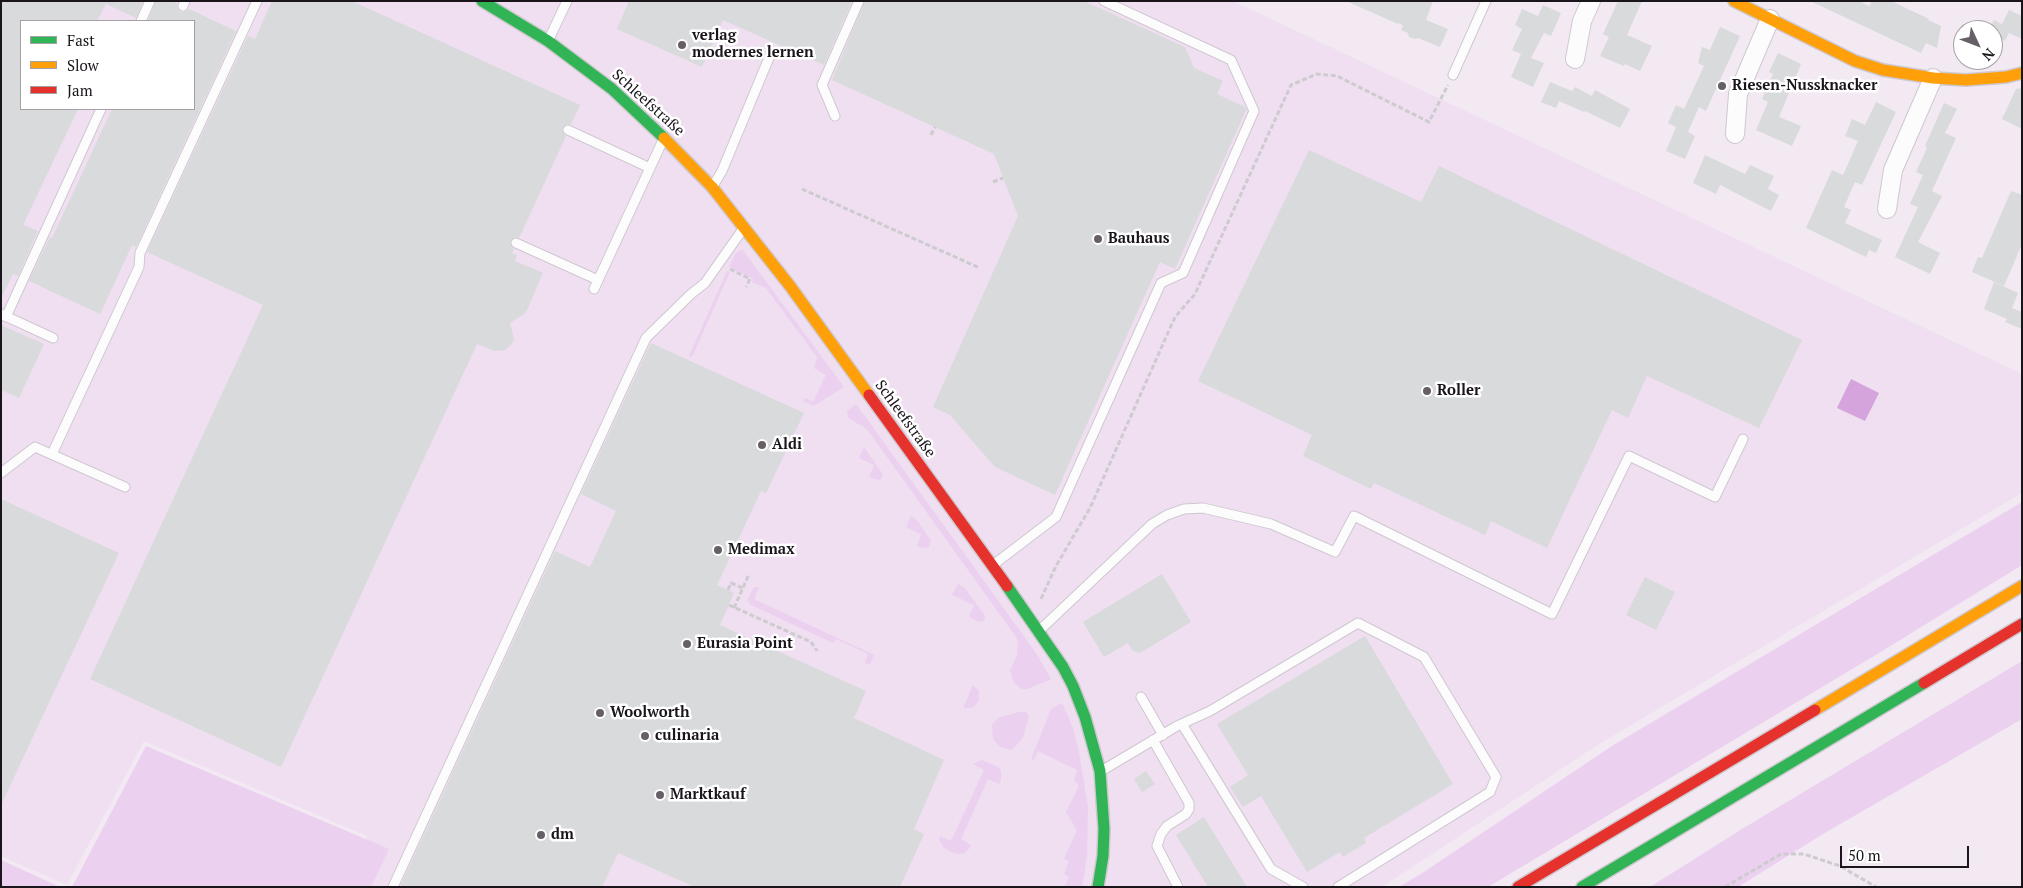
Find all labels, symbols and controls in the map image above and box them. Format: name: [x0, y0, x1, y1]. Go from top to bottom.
legend: [20, 20, 195, 110]
north arrow: [1953, 20, 2003, 70]
place label: verlag modernes lernen: [692, 27, 814, 62]
text: Fast: [67, 30, 95, 50]
marker: verlag modernes lernen: [676, 39, 688, 51]
text: N: [1978, 45, 1999, 65]
text: Slow: [67, 55, 99, 75]
street label: Schleefstraße: [608, 66, 688, 140]
place label: Riesen-Nussknacker: [1732, 77, 1878, 95]
text: Jam: [67, 80, 93, 100]
marker: Riesen-Nussknacker: [1716, 80, 1728, 92]
place label: Bauhaus: [1108, 230, 1169, 248]
marker: Bauhaus: [1092, 233, 1104, 245]
street label: Schleefstraße: [871, 377, 939, 461]
place label: Roller: [1437, 382, 1480, 400]
marker: Roller: [1421, 385, 1433, 397]
place label: Aldi: [772, 436, 802, 454]
marker: Aldi: [756, 439, 768, 451]
place label: Medimax: [728, 541, 795, 559]
marker: Medimax: [712, 544, 724, 556]
place label: Eurasia Point: [697, 635, 793, 653]
marker: Eurasia Point: [681, 638, 693, 650]
place label: Woolworth: [610, 704, 690, 722]
marker: Woolworth: [594, 707, 606, 719]
place label: culinaria: [655, 727, 719, 745]
marker: culinaria: [639, 730, 651, 742]
place label: Marktkauf: [670, 786, 745, 804]
marker: Marktkauf: [654, 789, 666, 801]
place label: dm: [551, 826, 574, 844]
marker: dm: [535, 829, 547, 841]
scale bar: [1843, 836, 1972, 868]
text: 50 m: [1848, 845, 1881, 865]

